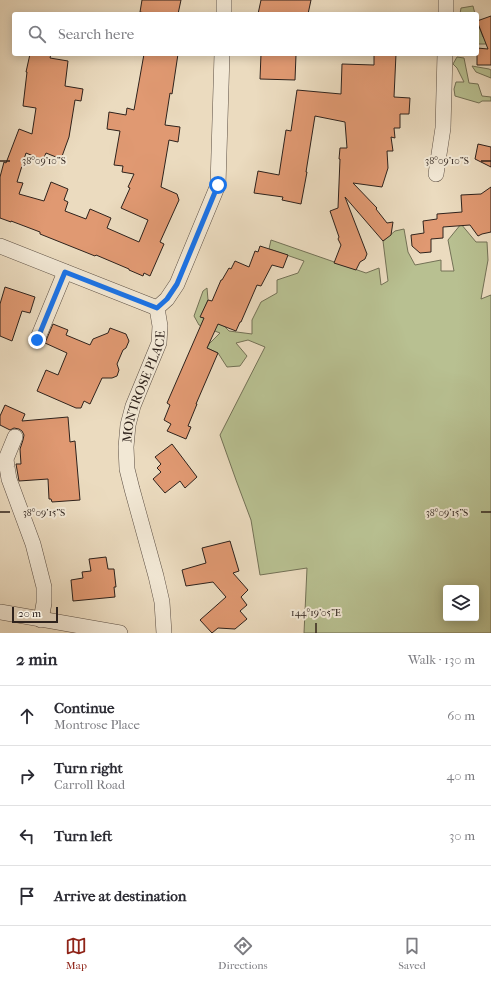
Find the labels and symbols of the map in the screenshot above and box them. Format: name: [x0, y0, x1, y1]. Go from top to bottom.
text: 38°09'10"S: [22, 155, 66, 167]
text: 38°09'10"S: [425, 155, 469, 167]
route start: [209, 176, 227, 194]
street label: MONTROSE PLACE: [119, 330, 167, 443]
route end: [28, 331, 46, 349]
text: 38°09'15"S: [23, 507, 65, 519]
text: 38°09'15"S: [426, 507, 468, 519]
scale bar: [12, 605, 58, 624]
text: 144°19'05"E: [291, 607, 341, 619]

